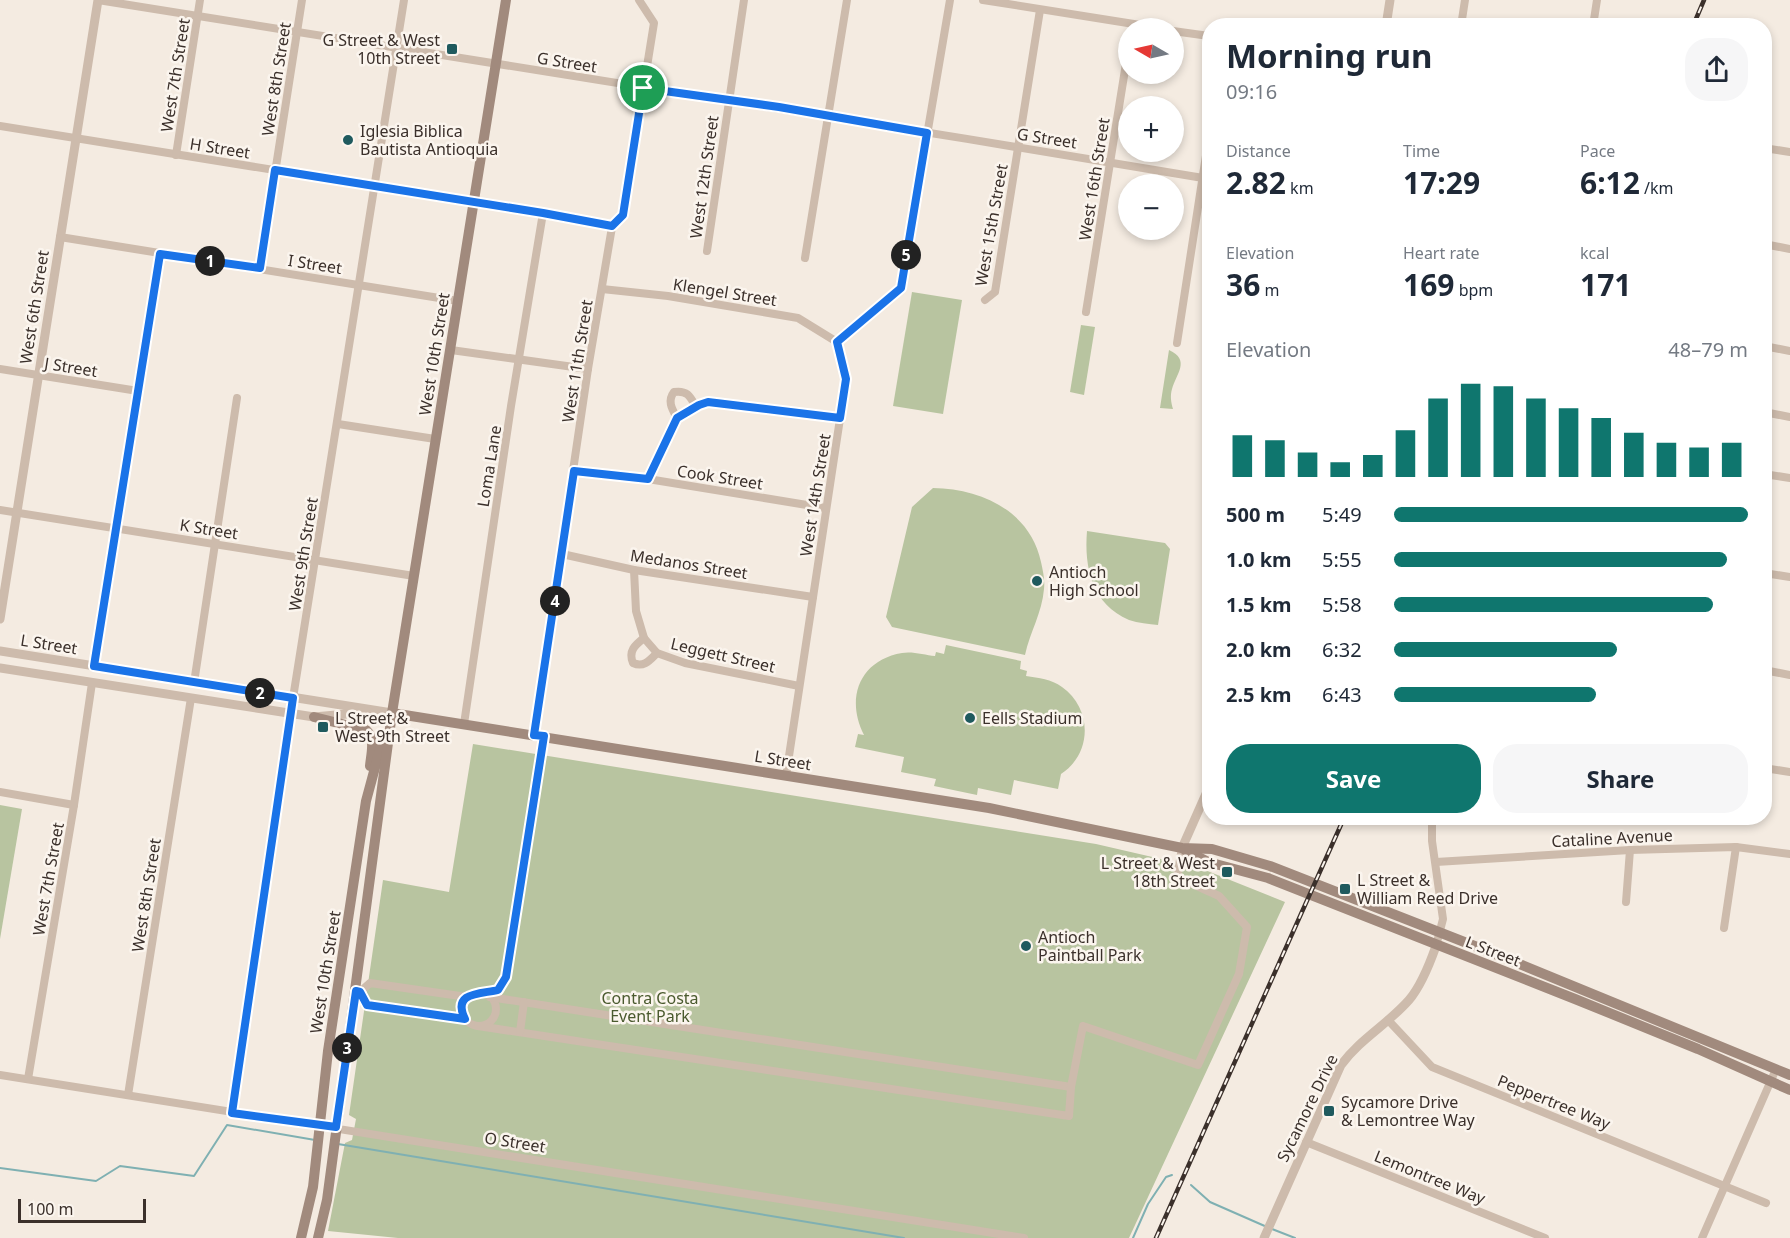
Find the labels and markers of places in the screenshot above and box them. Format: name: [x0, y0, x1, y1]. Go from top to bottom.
place label: G Street & West 10th Street: [322, 29, 440, 69]
marker: G Street & West 10th Street: [445, 42, 459, 56]
pin: [617, 62, 668, 113]
place label: Iglesia Biblica Bautista Antioquia: [360, 120, 498, 160]
marker: Iglesia Biblica Bautista Antioquia: [341, 133, 355, 147]
pin: 5: [891, 240, 921, 270]
pin: 1: [195, 246, 225, 276]
place label: Antioch High School: [1049, 561, 1139, 601]
marker: Antioch High School: [1030, 574, 1044, 588]
pin: 4: [540, 586, 570, 616]
pin: 2: [245, 678, 275, 708]
place label: L Street & West 9th Street: [335, 707, 450, 747]
place label: Eells Stadium: [982, 707, 1082, 729]
marker: Eells Stadium: [963, 711, 977, 725]
marker: L Street & West 9th Street: [316, 720, 330, 734]
place label: L Street & West 18th Street: [1101, 852, 1215, 892]
marker: L Street & West 18th Street: [1220, 865, 1234, 879]
place label: L Street & William Reed Drive: [1357, 869, 1498, 909]
marker: L Street & William Reed Drive: [1338, 882, 1352, 896]
place label: Antioch Paintball Park: [1038, 926, 1142, 966]
marker: Antioch Paintball Park: [1019, 939, 1033, 953]
pin: 3: [332, 1033, 362, 1063]
place label: Sycamore Drive & Lemontree Way: [1341, 1091, 1476, 1131]
marker: Sycamore Drive & Lemontree Way: [1322, 1104, 1336, 1118]

